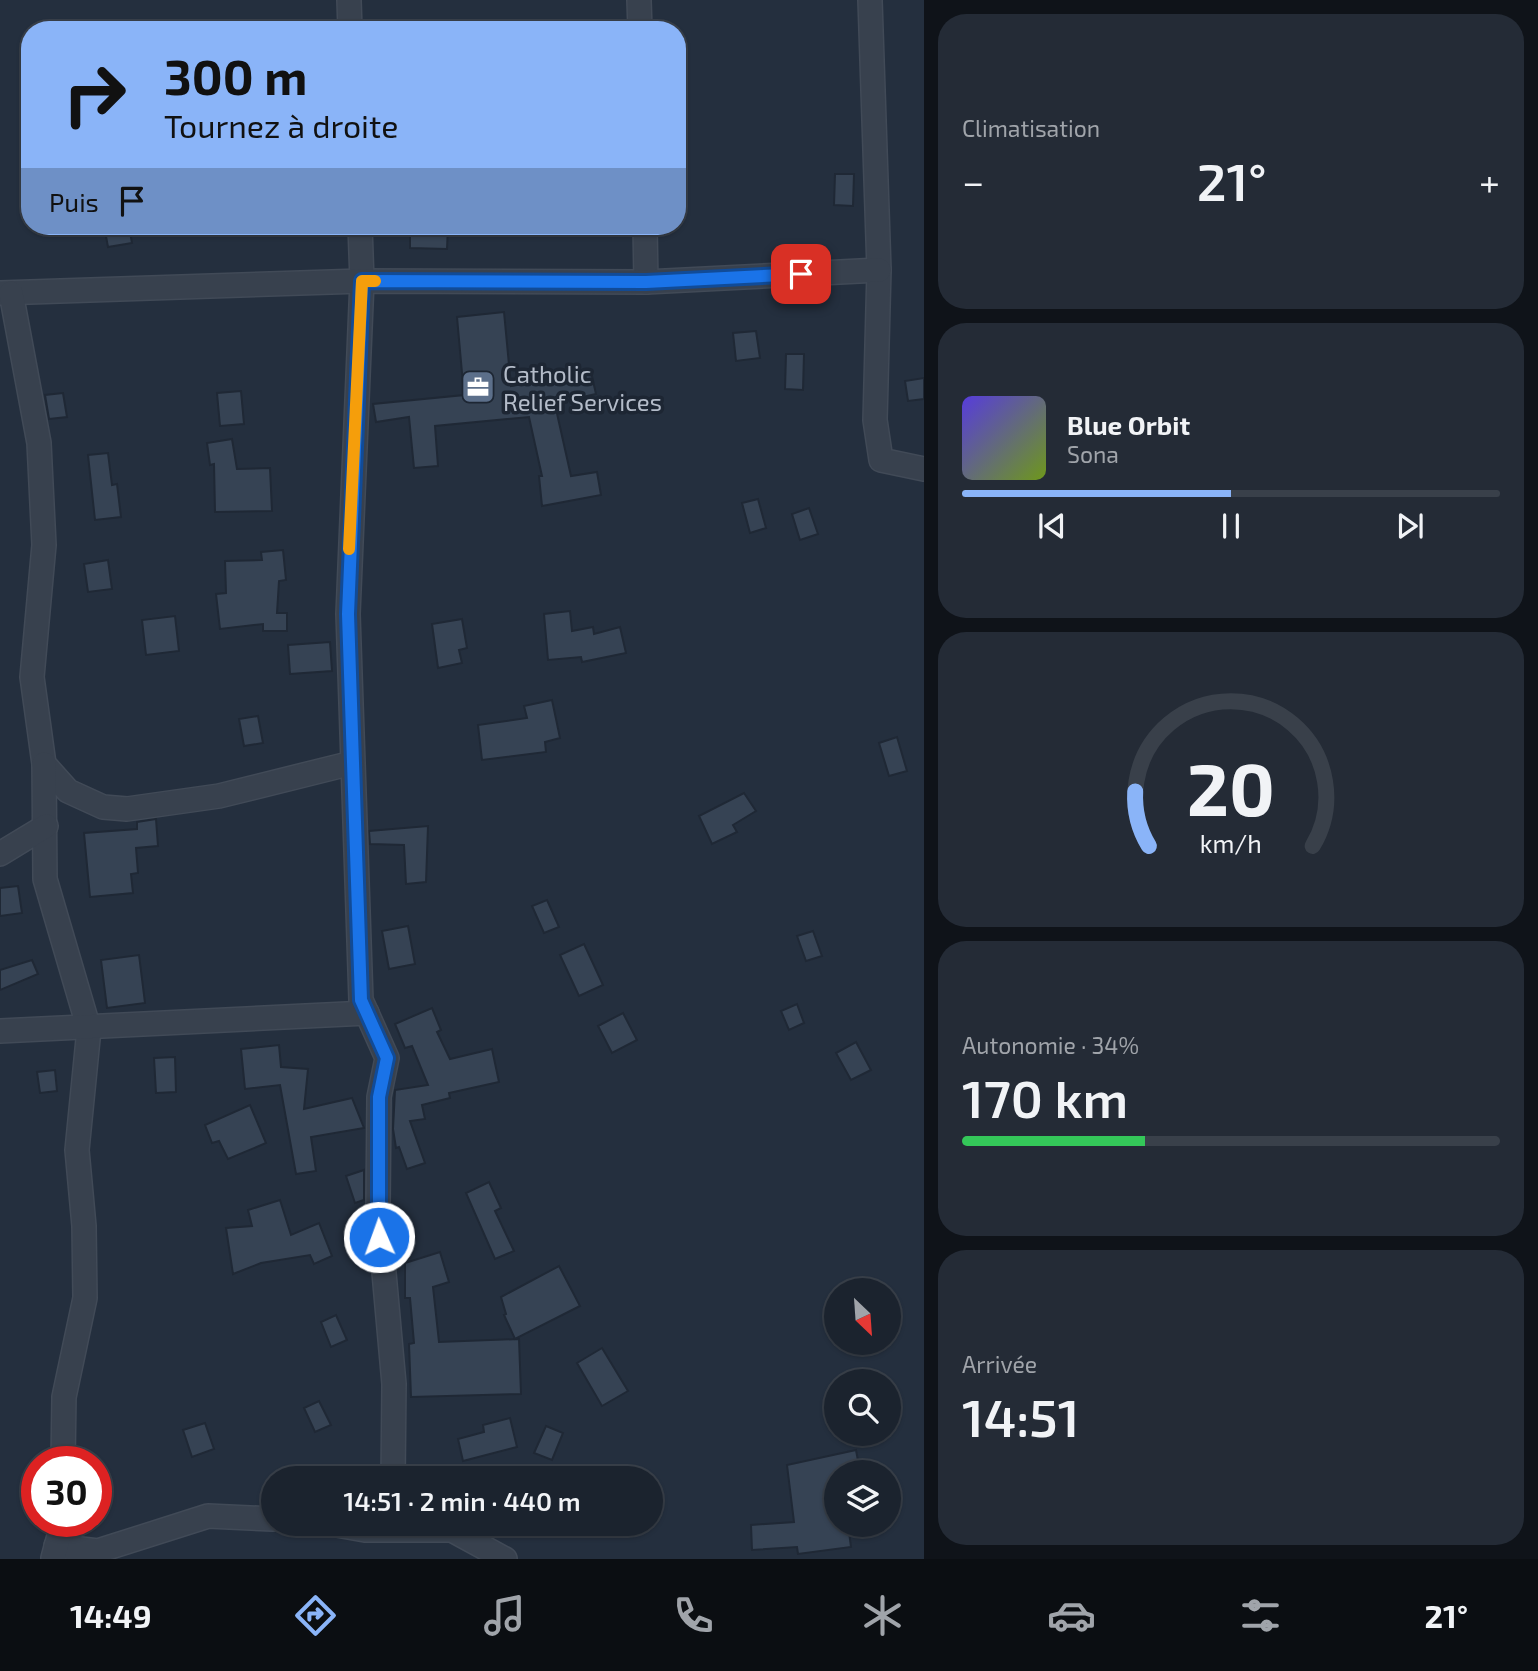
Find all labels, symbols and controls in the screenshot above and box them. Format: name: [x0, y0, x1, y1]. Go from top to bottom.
text: 300 m: [164, 46, 307, 105]
icon: right: [49, 49, 140, 140]
text: Tournez à droite: [164, 106, 398, 144]
text: Climatisation: [962, 114, 1100, 142]
text: 21°: [1197, 149, 1267, 211]
text: −: [962, 158, 984, 204]
text: +: [1479, 158, 1500, 204]
icon: arrive: [113, 182, 151, 220]
text: Puis: [49, 186, 99, 217]
pin: [771, 244, 831, 304]
icon: arrive: [782, 255, 820, 293]
place label: Catholic Relief Services: [503, 359, 662, 416]
office icon: Catholic Relief Services: [459, 368, 497, 406]
text: Blue Orbit: [1067, 409, 1190, 440]
text: Sona: [1067, 440, 1119, 468]
icon: previous: [1033, 507, 1071, 545]
icon: pause: [1212, 507, 1250, 545]
icon: next: [1391, 507, 1429, 545]
text: 20: [1187, 743, 1275, 831]
text: km/h: [1200, 827, 1262, 857]
text: Autonomie · 34%: [962, 1031, 1139, 1059]
text: 170 km: [962, 1066, 1128, 1128]
position arrow: [342, 1200, 416, 1274]
north arrow: [824, 1278, 901, 1354]
map controls: [824, 1278, 901, 1537]
text: Arrivée: [962, 1350, 1037, 1378]
button: search: [824, 1369, 901, 1446]
text: 14:51: [962, 1385, 1079, 1447]
speed limit sign: 30: [21, 1446, 112, 1537]
button: layers: [824, 1460, 901, 1537]
text: 14:51 · 2 min · 440 m: [343, 1485, 581, 1516]
icon: directions: [291, 1591, 340, 1640]
icon: music: [480, 1591, 529, 1640]
icon: phone: [669, 1591, 718, 1640]
icon: climate: [858, 1591, 907, 1640]
icon: car: [1047, 1591, 1096, 1640]
icon: filters: [1236, 1591, 1285, 1640]
text: 14:49: [70, 1596, 152, 1634]
text: 21°: [1425, 1596, 1468, 1634]

